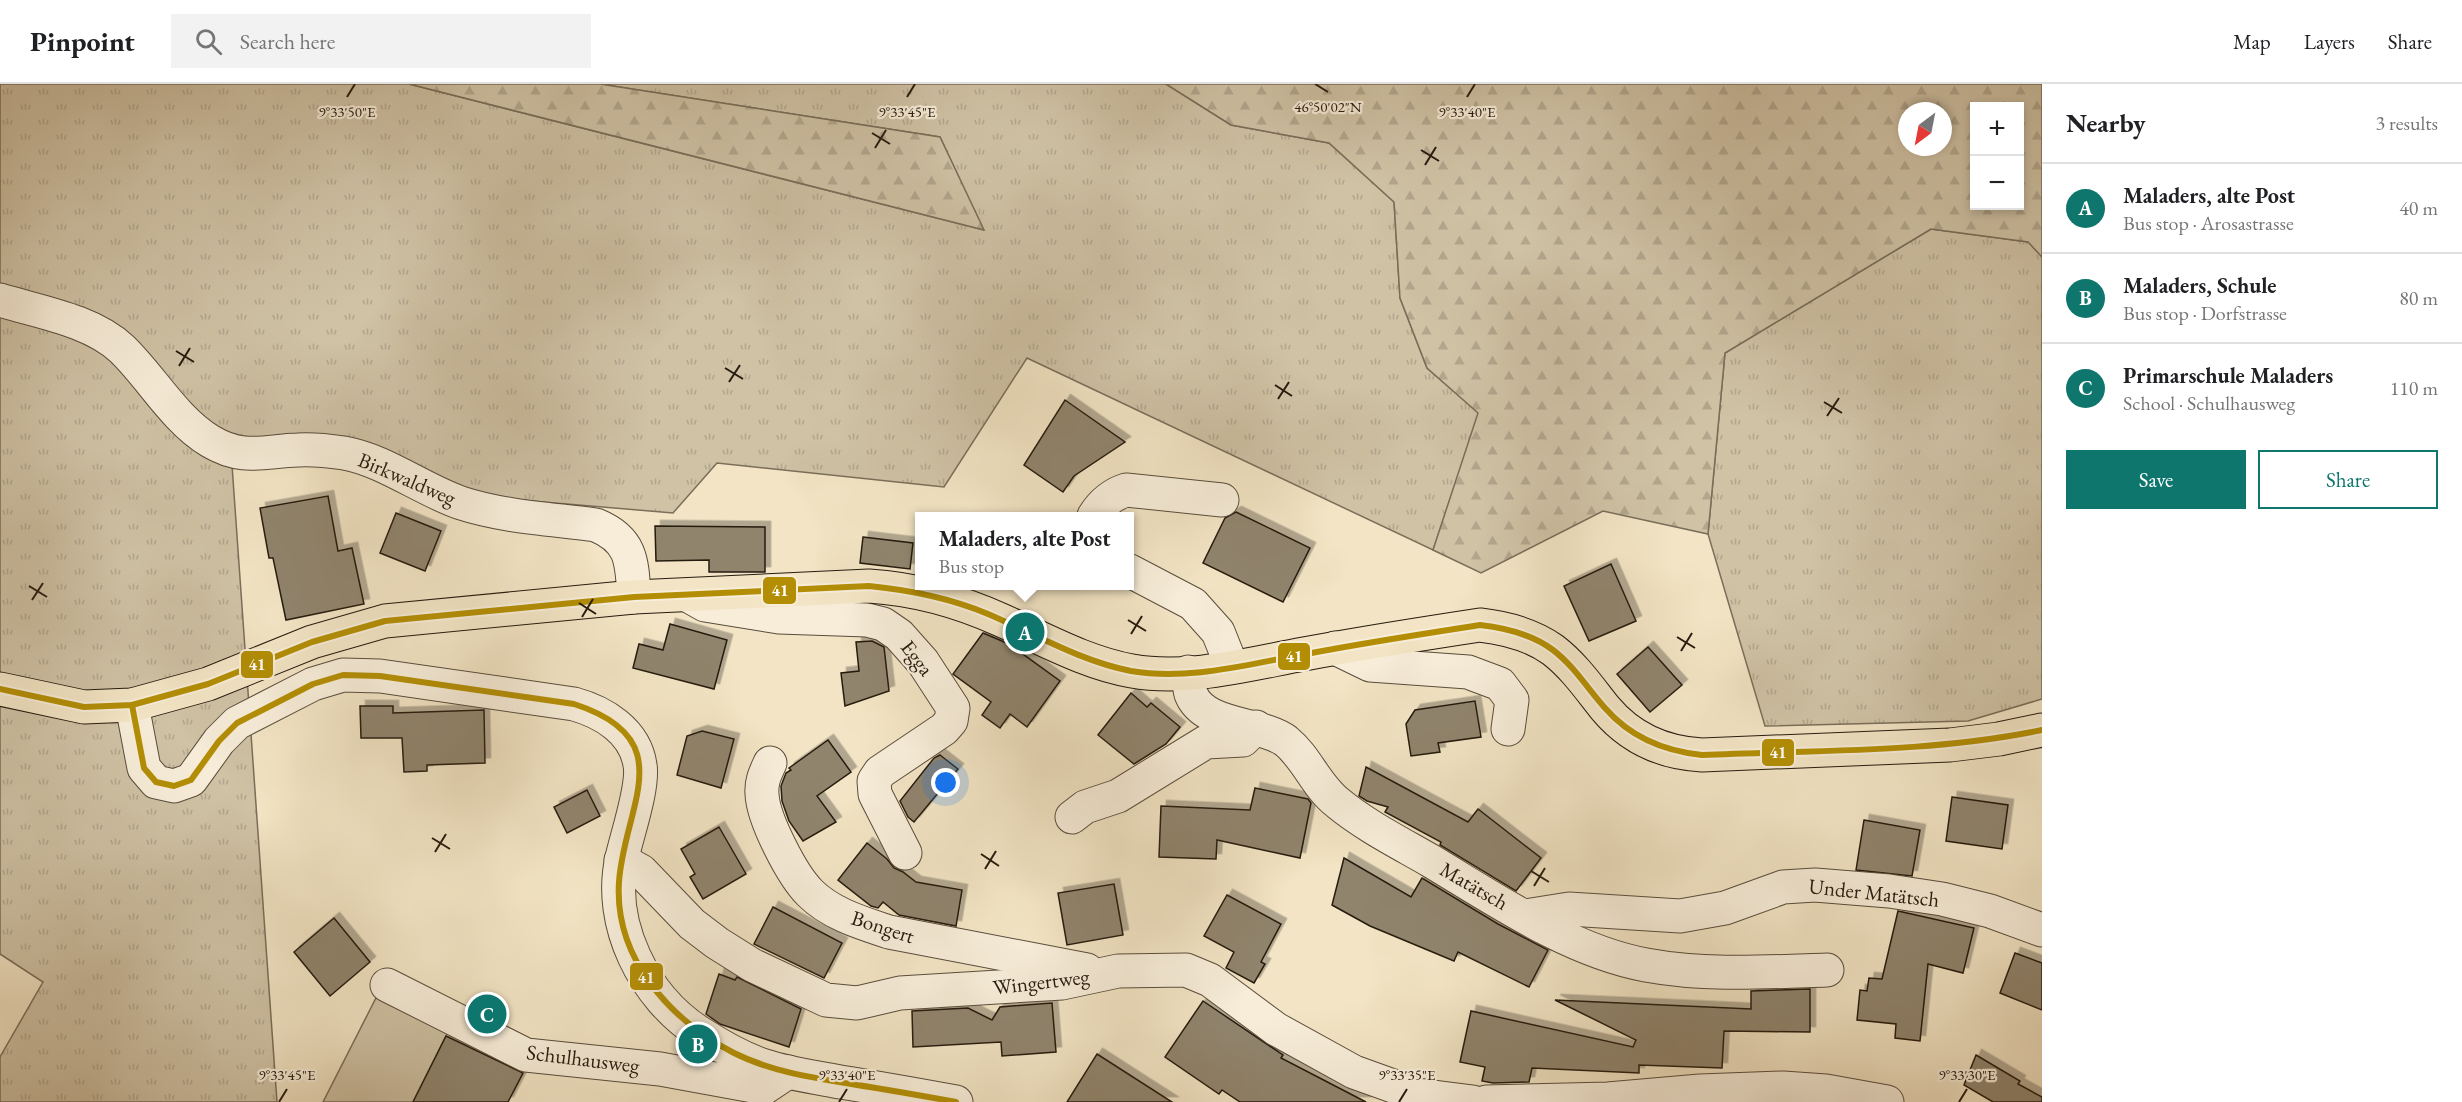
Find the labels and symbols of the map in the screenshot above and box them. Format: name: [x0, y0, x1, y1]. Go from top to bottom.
text: 46°50'02"N: [1294, 97, 1362, 116]
text: 9°33'50"E: [319, 102, 376, 121]
text: 9°33'45"E: [879, 102, 936, 121]
text: 9°33'40"E: [1439, 102, 1496, 121]
north arrow: [1898, 102, 1952, 156]
street label: Birkwaldweg: [354, 446, 461, 512]
line badge: 41: [762, 576, 797, 605]
text: 41: [772, 580, 788, 601]
pin: A: [1006, 610, 1044, 654]
street label: Egga: [895, 634, 940, 682]
line badge: 41: [1277, 642, 1311, 671]
text: 41: [1286, 646, 1302, 667]
line badge: 41: [240, 650, 274, 679]
text: 41: [249, 654, 265, 675]
line badge: 41: [1761, 738, 1795, 767]
text: 41: [1770, 742, 1786, 763]
your location: [931, 768, 960, 797]
street label: Matätsch: [1435, 855, 1513, 916]
street label: Under Matätsch: [1807, 872, 1941, 913]
street label: Bongert: [848, 904, 918, 949]
line badge: 41: [629, 962, 664, 991]
street label: Wingertweg: [991, 962, 1092, 1001]
text: 41: [638, 967, 654, 988]
pin: C: [468, 992, 506, 1036]
pin: B: [678, 1022, 718, 1066]
street label: Schulhausweg: [525, 1038, 642, 1079]
text: 9°33'45"E: [259, 1065, 316, 1084]
text: 9°33'40"E: [819, 1065, 876, 1084]
text: 9°33'35"E: [1379, 1065, 1436, 1084]
text: 9°33'30"E: [1939, 1065, 1996, 1084]

